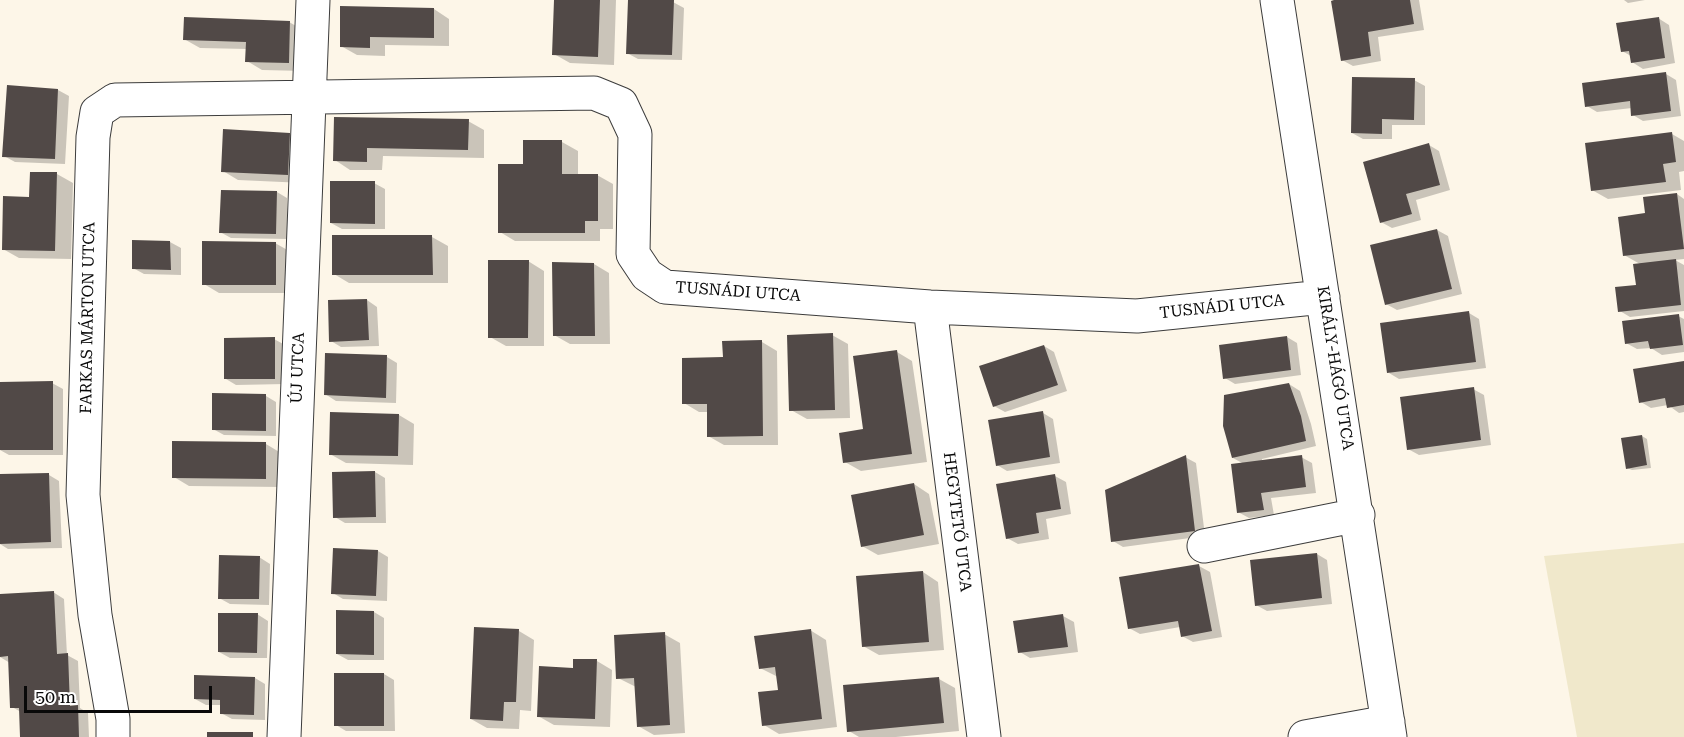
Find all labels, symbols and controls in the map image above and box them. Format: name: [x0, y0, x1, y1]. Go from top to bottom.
street label: FARKAS MÁRTON UTCA: [77, 222, 99, 414]
street label: TUSNÁDI UTCA: [675, 278, 801, 306]
street label: KIRÁLY-HÁGÓ UTCA: [1313, 284, 1357, 452]
street label: TUSNÁDI UTCA: [1159, 291, 1285, 323]
street label: ÚJ UTCA: [287, 332, 309, 404]
street label: HEGYTETŐ UTCA: [939, 451, 975, 593]
scale bar: [27, 674, 214, 712]
text: 50 m: [35, 686, 76, 707]

